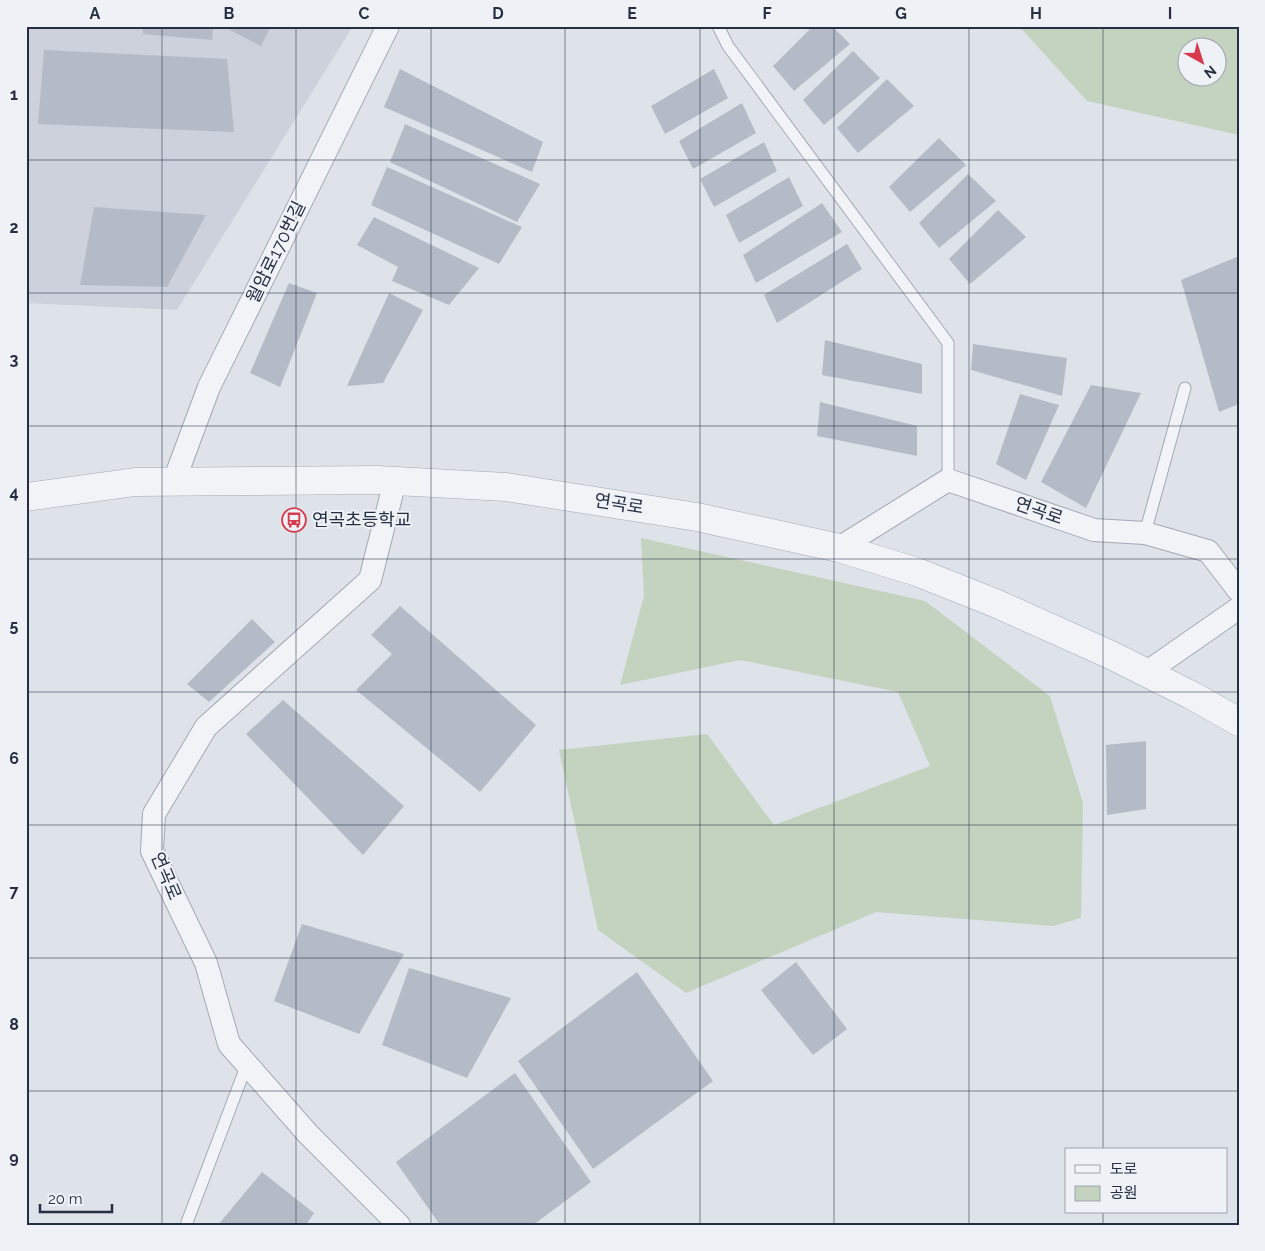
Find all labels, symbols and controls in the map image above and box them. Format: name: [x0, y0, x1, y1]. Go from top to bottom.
text: A: [90, 4, 101, 23]
text: B: [224, 4, 235, 23]
text: C: [359, 4, 370, 23]
text: D: [492, 4, 504, 23]
text: E: [627, 4, 637, 23]
text: F: [762, 4, 772, 23]
text: G: [895, 4, 907, 23]
text: H: [1030, 4, 1042, 23]
text: I: [1168, 4, 1172, 23]
north arrow: [1178, 38, 1228, 88]
text: N: [1201, 63, 1219, 82]
text: 1: [10, 85, 18, 104]
street label: 월암로170번길: [242, 197, 309, 306]
text: 2: [9, 218, 19, 237]
text: 3: [10, 350, 19, 369]
text: 4: [9, 483, 19, 502]
street label: 연곡로: [593, 489, 645, 518]
street label: 연곡로: [1012, 493, 1066, 529]
bus stop icon: 연곡초등학교: [281, 507, 307, 533]
place label: 연곡초등학교: [312, 509, 411, 530]
text: 5: [10, 616, 19, 635]
text: 6: [9, 749, 19, 768]
street label: 연곡로: [147, 849, 186, 903]
text: 7: [10, 882, 19, 901]
text: 8: [9, 1015, 19, 1034]
text: 9: [9, 1148, 19, 1167]
legend: [1065, 1148, 1228, 1214]
text: 도로: [1110, 1160, 1138, 1178]
scale bar: [40, 1181, 112, 1213]
text: 공원: [1110, 1184, 1138, 1202]
text: 20 m: [48, 1190, 83, 1208]

